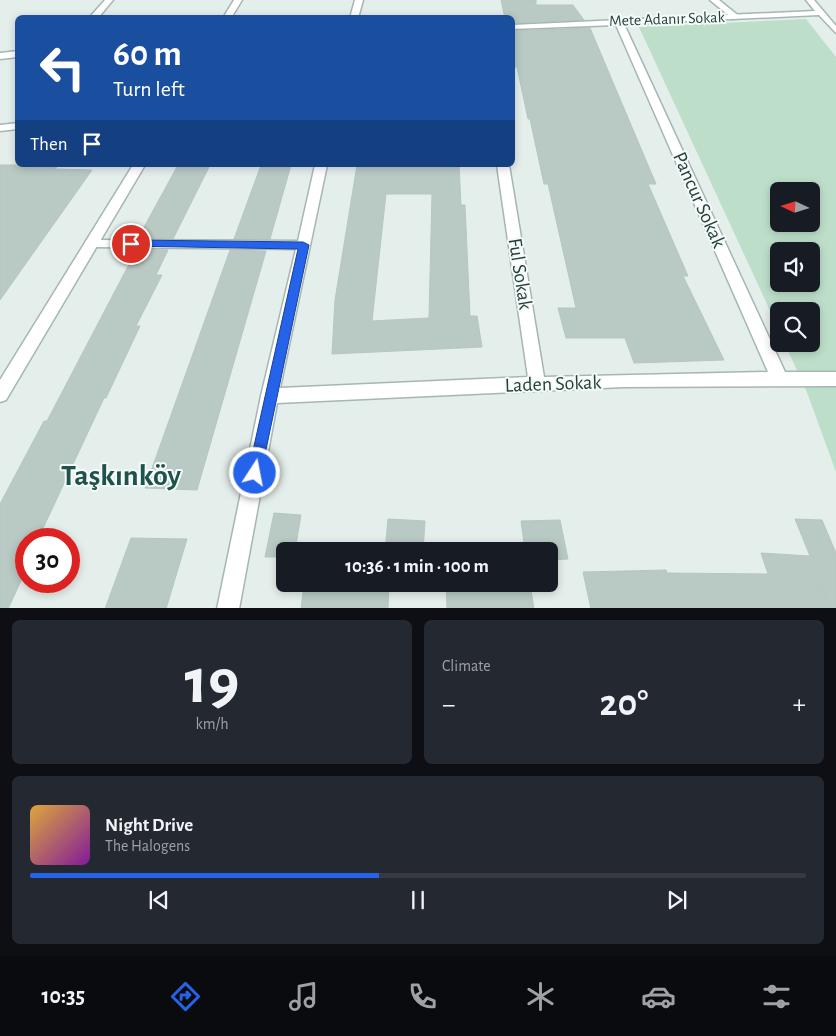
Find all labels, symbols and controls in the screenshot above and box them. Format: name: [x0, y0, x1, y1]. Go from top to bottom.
street label: Mete Adanır Sokak: [609, 9, 726, 29]
icon: left: [30, 35, 95, 100]
text: 60 m: [113, 37, 182, 72]
text: Turn left: [113, 78, 185, 100]
icon: arrive: [78, 130, 106, 158]
text: Then: [30, 135, 68, 154]
street label: Pancur Sokak: [669, 149, 729, 251]
north arrow: [770, 182, 820, 232]
map controls: [770, 182, 820, 352]
pin: [110, 223, 152, 265]
icon: arrive: [117, 230, 145, 258]
street label: Ful Sokak: [504, 237, 536, 311]
button: sound: [770, 242, 820, 292]
button: search: [770, 302, 820, 352]
street label: Laden Sokak: [504, 372, 602, 396]
position arrow: [228, 446, 280, 498]
district label: Taşkınköy: [61, 461, 182, 491]
speed limit sign: 30: [15, 528, 80, 593]
text: 10:36 · 1 min · 100 m: [345, 557, 489, 576]
text: 19: [185, 650, 239, 715]
text: Climate: [442, 658, 491, 674]
text: 20°: [600, 685, 648, 723]
text: −: [442, 691, 455, 719]
text: +: [793, 691, 806, 719]
text: km/h: [195, 716, 229, 732]
text: Night Drive: [105, 816, 193, 835]
text: The Halogens: [105, 838, 190, 854]
icon: previous: [145, 886, 173, 914]
icon: pause: [404, 886, 432, 914]
icon: next: [663, 886, 691, 914]
icon: directions: [168, 979, 203, 1014]
icon: music: [286, 979, 321, 1014]
icon: phone: [405, 979, 440, 1014]
icon: climate: [523, 979, 558, 1014]
icon: car: [641, 979, 676, 1014]
icon: filters: [759, 979, 794, 1014]
text: 10:35: [42, 985, 85, 1007]

